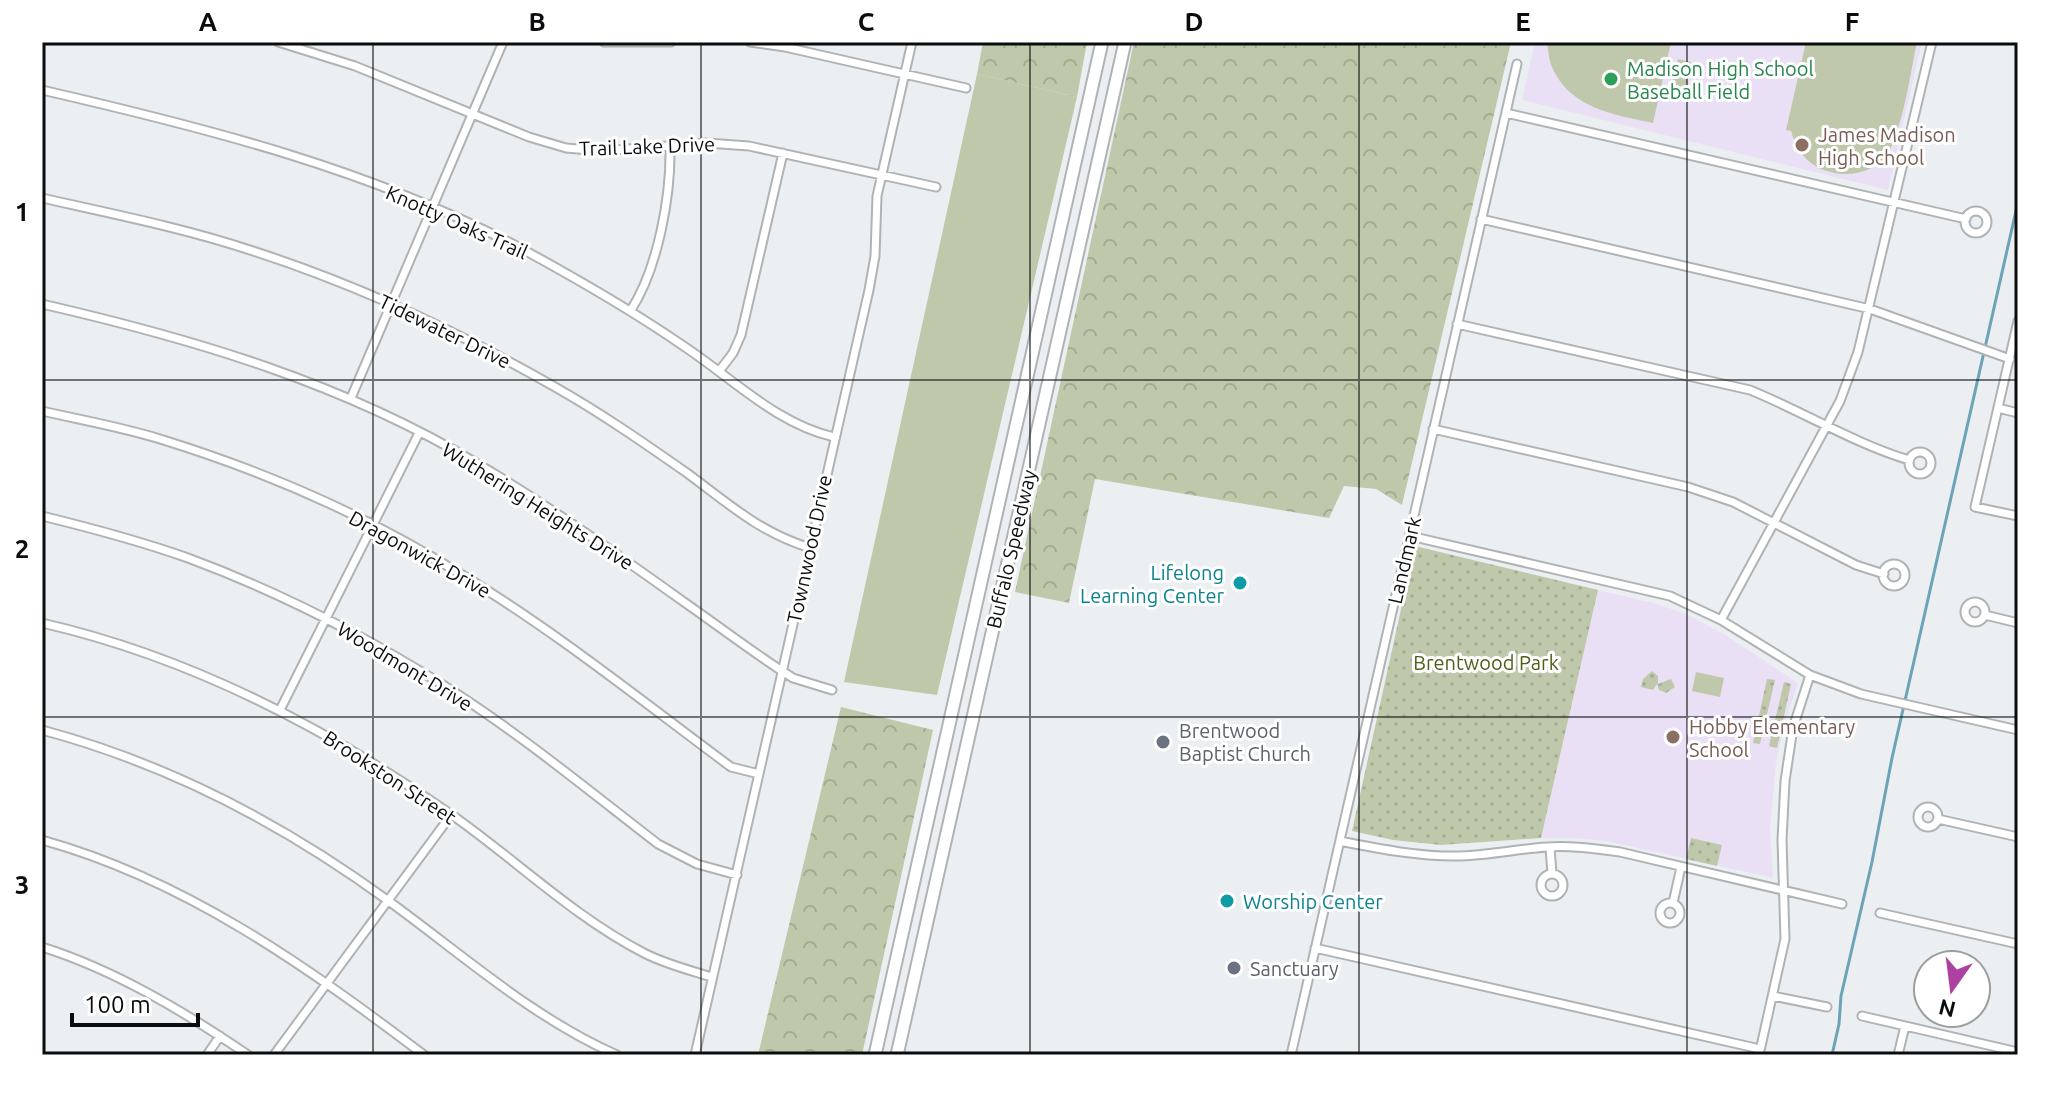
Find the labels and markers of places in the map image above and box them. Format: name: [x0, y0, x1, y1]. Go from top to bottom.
place label: Madison High School Baseball Field: [1627, 57, 1814, 103]
marker: Madison High School Baseball Field: [1602, 70, 1620, 88]
place label: James Madison High School: [1818, 123, 1956, 169]
marker: James Madison High School: [1793, 136, 1811, 154]
place label: Lifelong Learning Center: [1080, 561, 1224, 607]
marker: Lifelong Learning Center: [1231, 574, 1249, 592]
place label: Hobby Elementary School: [1689, 715, 1856, 761]
place label: Brentwood Baptist Church: [1179, 719, 1311, 765]
marker: Hobby Elementary School: [1664, 728, 1682, 746]
marker: Brentwood Baptist Church: [1154, 733, 1172, 751]
place label: Worship Center: [1243, 890, 1383, 913]
marker: Worship Center: [1218, 892, 1236, 910]
place label: Sanctuary: [1250, 957, 1339, 980]
marker: Sanctuary: [1225, 959, 1243, 977]

